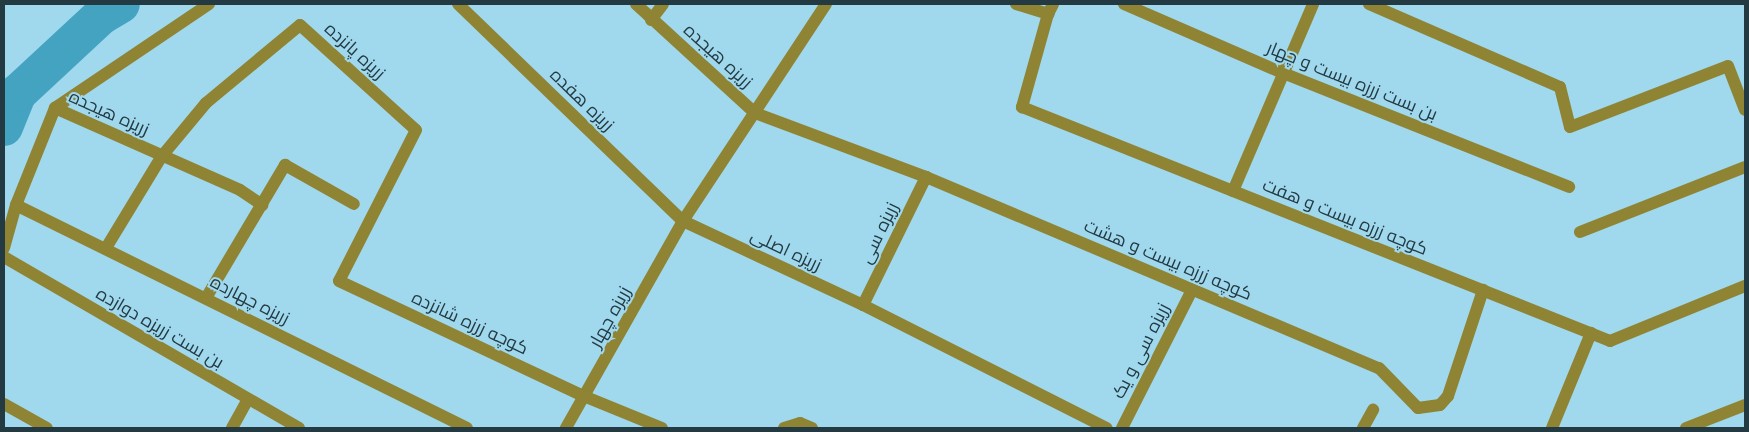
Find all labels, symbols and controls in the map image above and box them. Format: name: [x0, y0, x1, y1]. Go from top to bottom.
street label: زریزه پانزده: [320, 18, 390, 84]
street label: زریزه هیجده: [679, 19, 757, 93]
street label: بن بست زرزه بیست و چهار: [1263, 37, 1441, 125]
street label: زریزه هفده: [545, 64, 619, 136]
street label: زریزه هیجده: [66, 86, 152, 140]
street label: کوچه زرزه بیست و هفت: [1259, 174, 1431, 260]
street label: زریزه سی: [855, 199, 903, 267]
street label: کوچه زرزه بیست و هشت: [1081, 215, 1255, 305]
street label: زریزه اصلی: [747, 224, 825, 276]
street label: زریزه چهارده: [207, 271, 293, 329]
street label: بن بست زریزه دوازده: [92, 283, 228, 373]
street label: زریزه چهار: [584, 283, 636, 351]
street label: کوچه زرزه شانزده: [408, 287, 532, 359]
street label: زریزه سی و یک: [1108, 300, 1174, 402]

